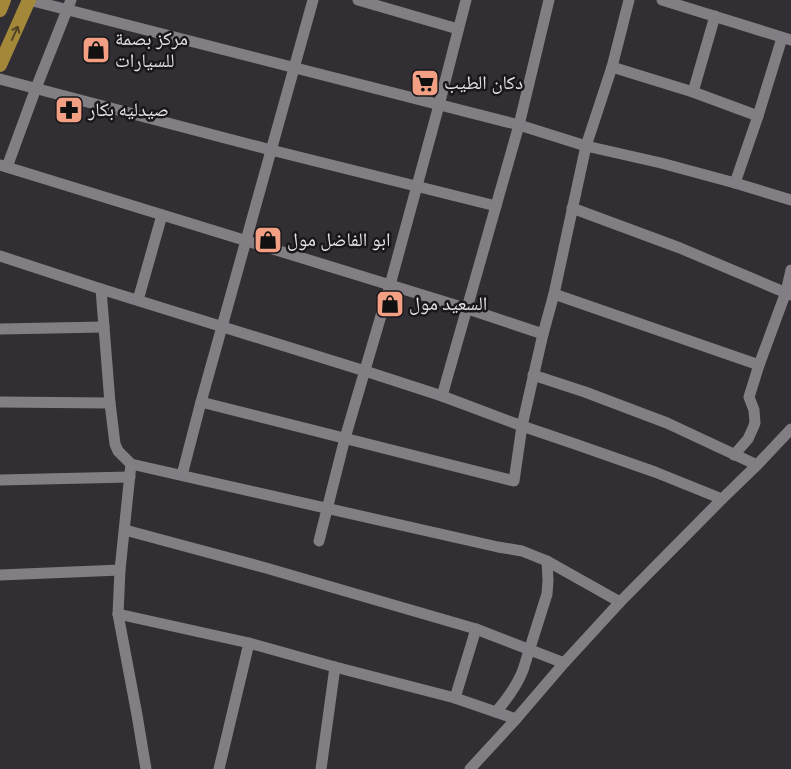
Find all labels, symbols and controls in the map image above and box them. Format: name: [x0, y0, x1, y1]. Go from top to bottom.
one-way arrow: [10, 26, 20, 41]
place label: مركز بصمة للسيارات: [115, 28, 188, 72]
shop icon: مركز بصمة للسيارات: [81, 35, 111, 65]
supermarket icon: دكان الطيب: [410, 68, 440, 98]
place label: دكان الطيب: [444, 72, 523, 94]
pharmacy icon: صيدليه بكار: [54, 95, 84, 125]
place label: صيدليه بكار: [87, 99, 169, 121]
shop icon: ابو الفاضل مول: [253, 225, 283, 255]
place label: ابو الفاضل مول: [287, 229, 390, 251]
shop icon: السعيد مول: [375, 289, 405, 319]
place label: السعيد مول: [409, 293, 487, 315]

